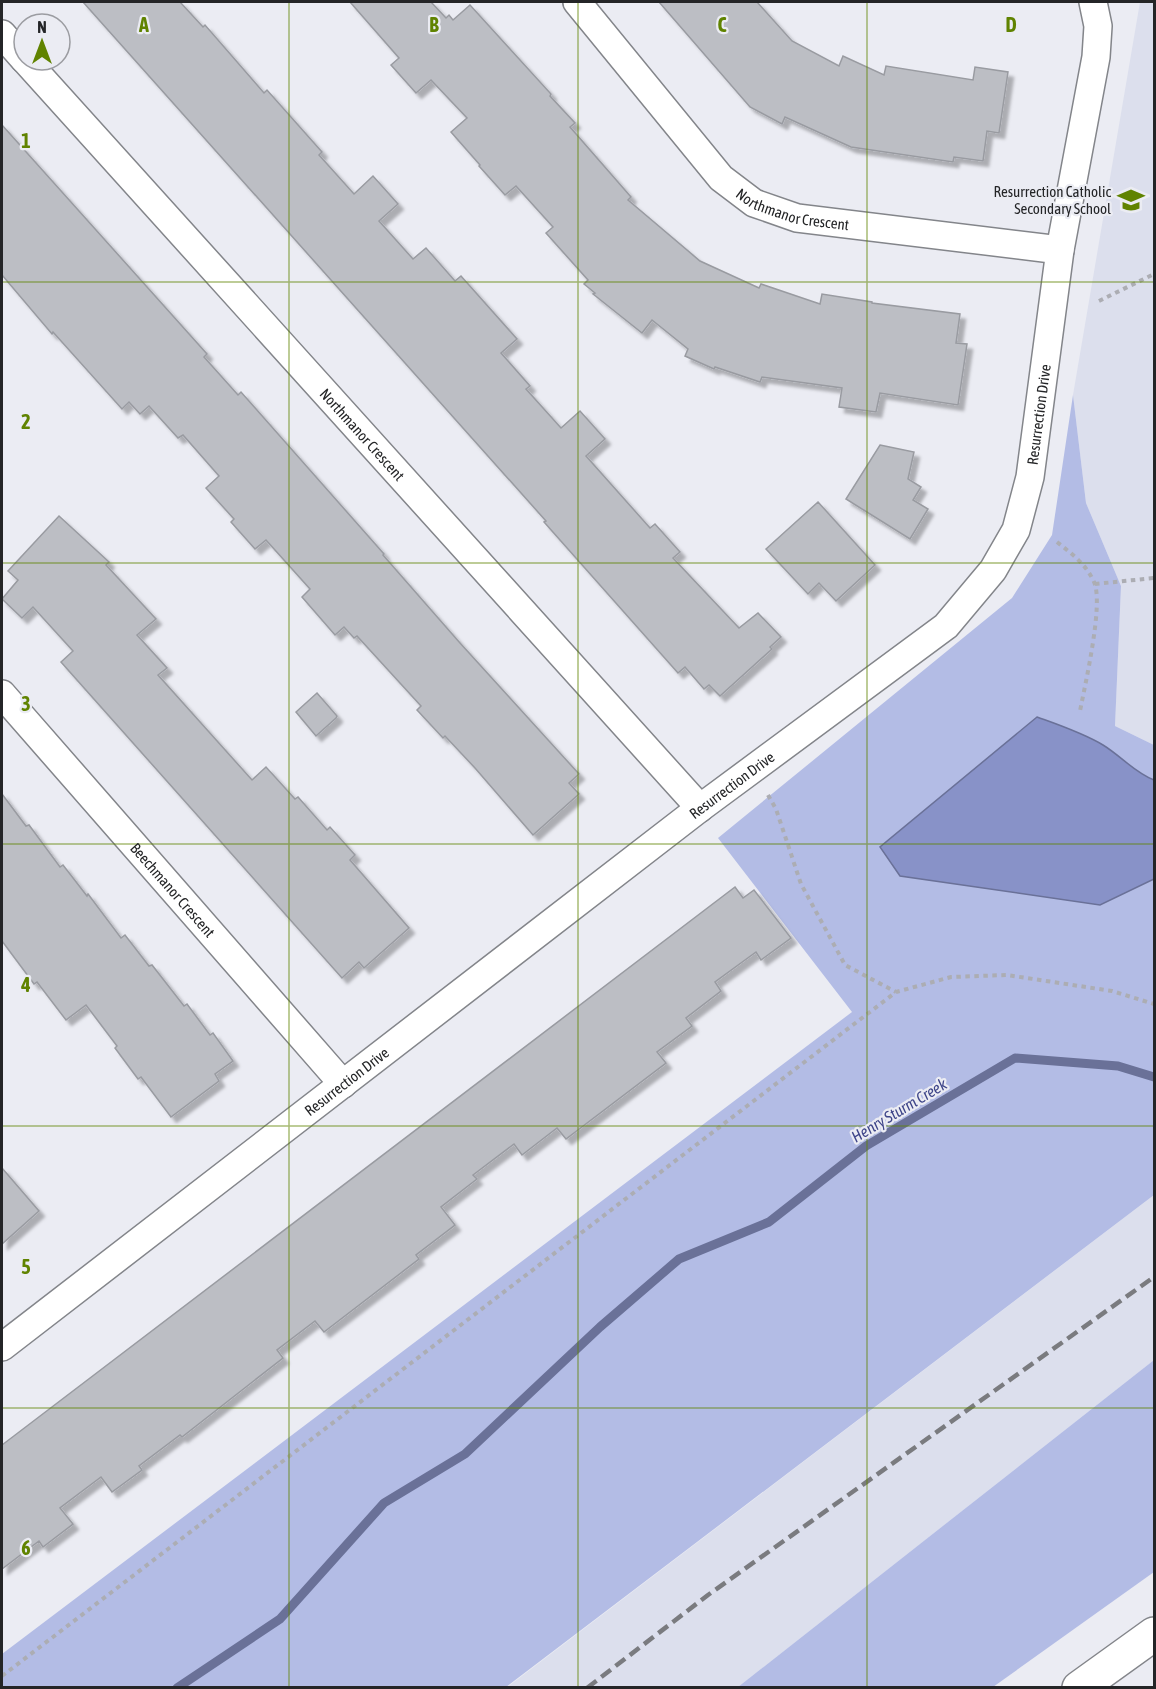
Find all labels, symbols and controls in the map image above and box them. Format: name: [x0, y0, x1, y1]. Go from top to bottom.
north arrow: [12, 12, 72, 72]
text: A: [138, 13, 149, 36]
text: B: [429, 13, 439, 36]
text: C: [718, 13, 727, 36]
text: D: [1005, 13, 1017, 36]
text: N: [37, 18, 47, 36]
text: 1: [21, 129, 31, 152]
place label: Resurrection Catholic Secondary School: [994, 183, 1111, 217]
street label: Northmanor Crescent: [733, 184, 850, 233]
school or university icon: Resurrection Catholic Secondary School: [1116, 185, 1146, 215]
street label: Resurrection Drive: [1023, 363, 1053, 466]
street label: Northmanor Crescent: [317, 385, 408, 484]
text: 2: [21, 410, 31, 433]
text: 3: [21, 692, 31, 715]
street label: Resurrection Drive: [686, 748, 777, 822]
street label: Beechmanor Crescent: [127, 839, 219, 940]
text: 4: [20, 973, 31, 996]
street label: Resurrection Drive: [301, 1043, 392, 1119]
water label: Henry Sturm Creek: [848, 1074, 951, 1146]
text: 5: [21, 1255, 31, 1278]
text: 6: [21, 1536, 31, 1559]

